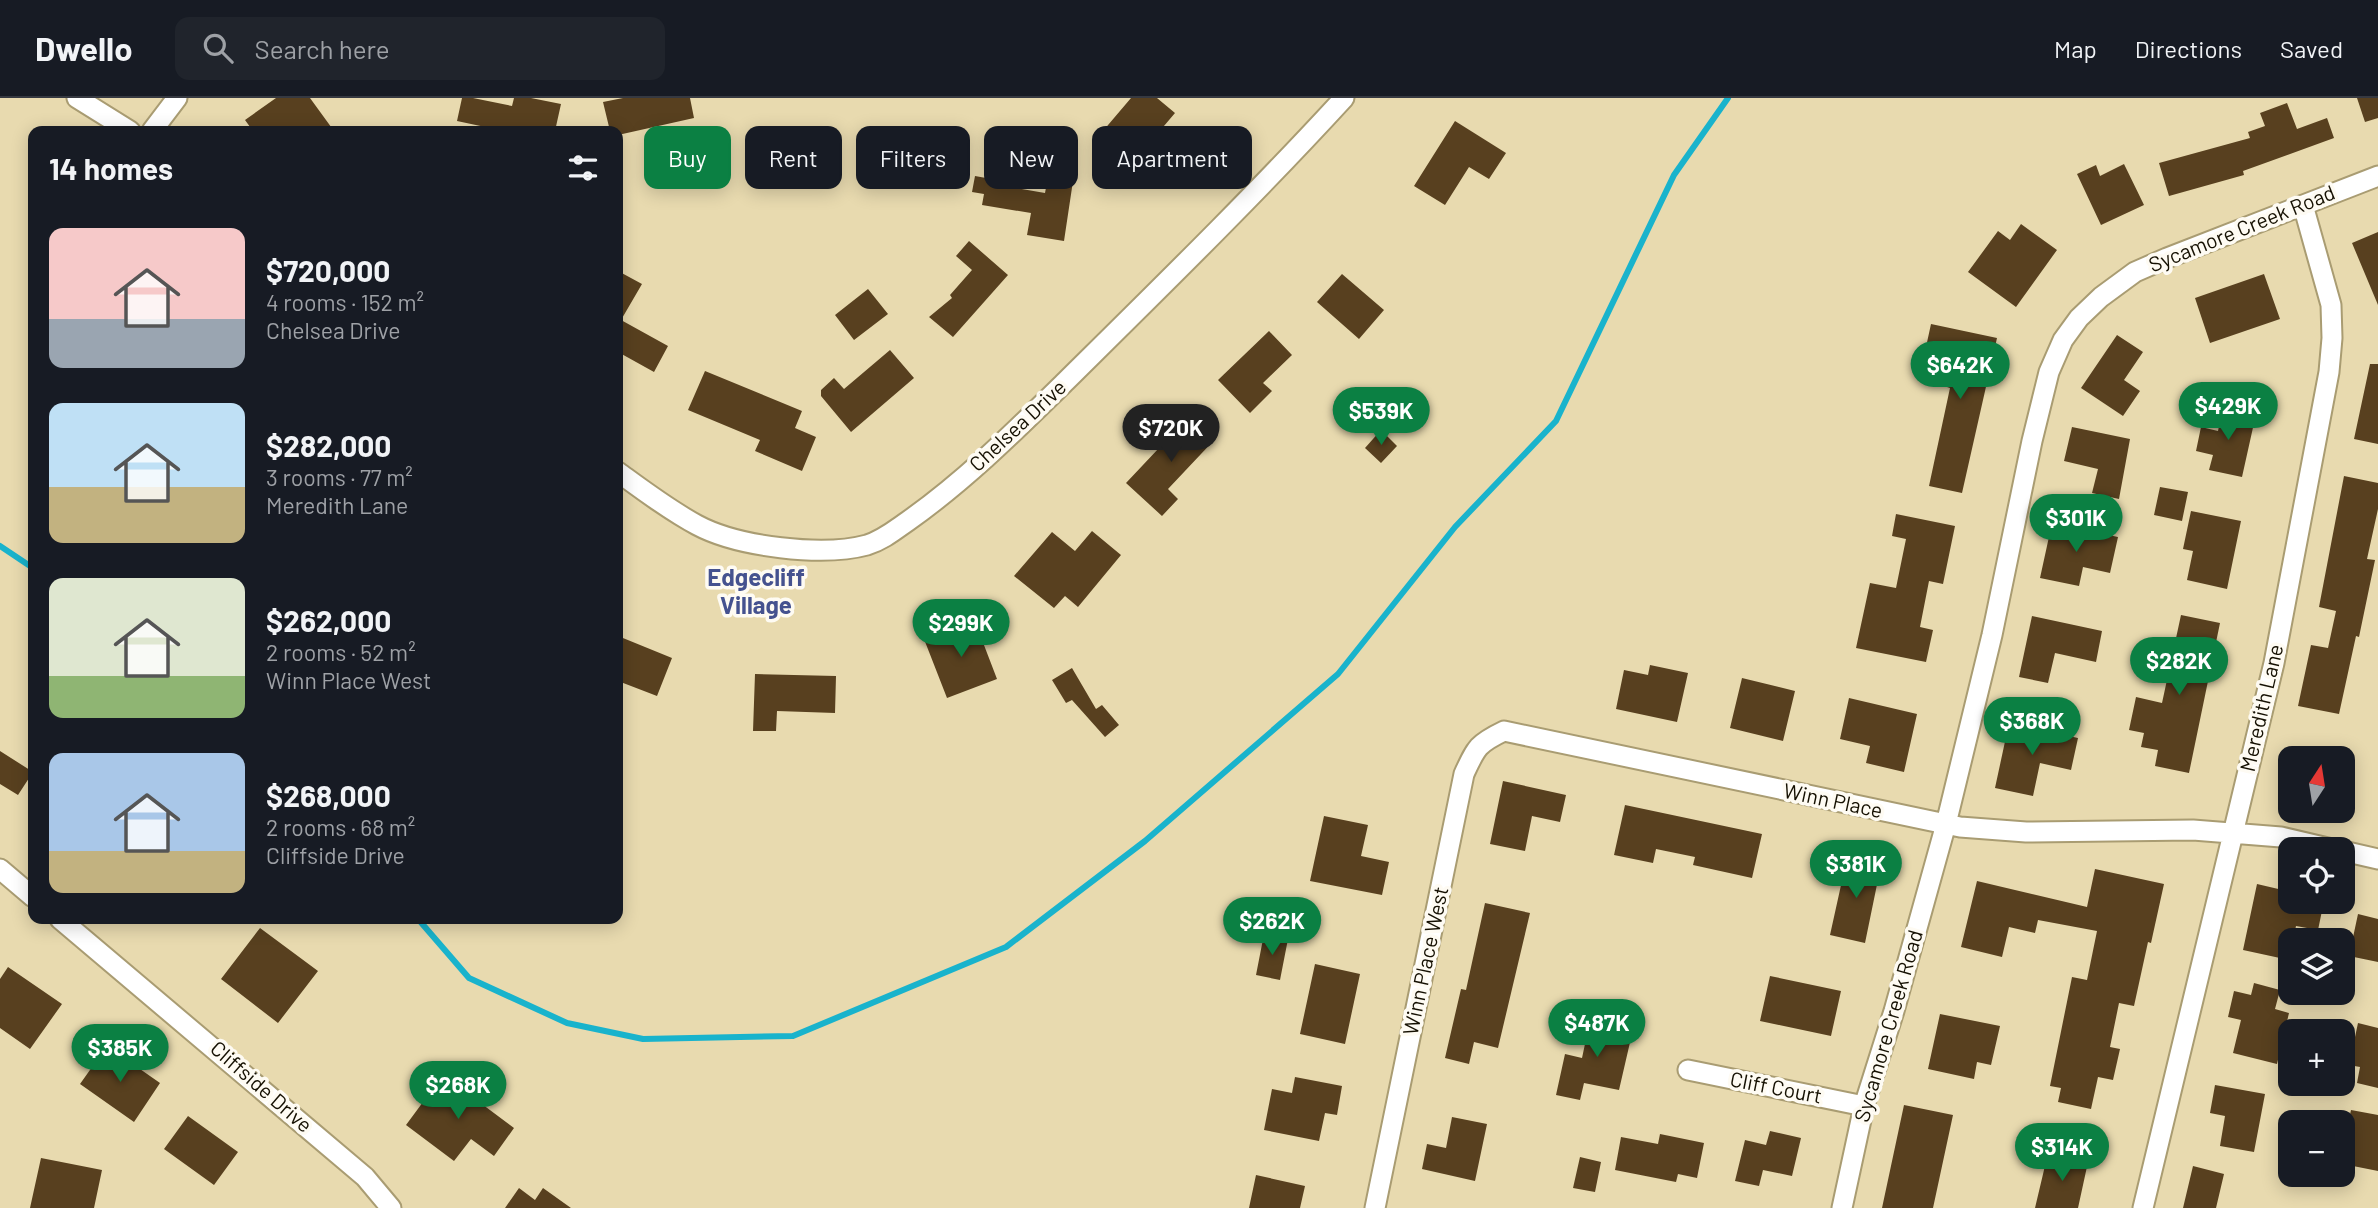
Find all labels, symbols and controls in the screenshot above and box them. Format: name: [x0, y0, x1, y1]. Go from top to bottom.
search box: [175, 17, 665, 80]
text: Dwello: [35, 28, 133, 68]
icon: search: [199, 29, 237, 67]
text: Search here: [255, 33, 390, 64]
text: Map: [2054, 34, 2097, 63]
text: Directions: [2135, 34, 2242, 63]
text: Saved: [2280, 34, 2343, 63]
chip: Buy: [644, 126, 731, 189]
chip: Rent: [745, 126, 842, 189]
chip: Filters: [856, 126, 970, 189]
chip: New: [984, 126, 1078, 189]
chip: Apartment: [1092, 126, 1252, 189]
icon: filters: [564, 149, 602, 187]
text: 14 homes: [49, 150, 173, 186]
street label: Sycamore Creek Road: [2145, 179, 2338, 276]
text: $720,000: [266, 252, 390, 288]
icon: home: [105, 256, 189, 340]
text: 4 rooms · 152 m²: [266, 288, 424, 316]
text: Chelsea Drive: [266, 316, 401, 344]
pin: $642K: [1911, 342, 2009, 401]
text: $642K: [1927, 350, 1993, 378]
street label: Chelsea Drive: [964, 374, 1070, 476]
pin: $429K: [2179, 382, 2277, 442]
pin: $539K: [1332, 388, 1430, 447]
text: $429K: [2195, 391, 2261, 419]
text: $539K: [1349, 396, 1413, 424]
pin: $720K: [1122, 404, 1220, 464]
text: $720K: [1139, 413, 1203, 441]
text: $282,000: [266, 427, 391, 463]
icon: home: [105, 431, 189, 515]
text: 3 rooms · 77 m²: [266, 463, 413, 491]
text: Meredith Lane: [266, 491, 408, 519]
pin: $301K: [2027, 494, 2125, 554]
text: $301K: [2046, 503, 2106, 531]
district label: Edgecliff Village: [707, 562, 805, 619]
pin: $299K: [912, 600, 1010, 659]
text: $262,000: [266, 602, 391, 638]
icon: home: [105, 606, 189, 690]
text: $299K: [929, 608, 993, 636]
text: 2 rooms · 52 m²: [266, 638, 416, 666]
pin: $282K: [2130, 638, 2228, 697]
street label: Meredith Lane: [2234, 642, 2287, 774]
text: $282K: [2146, 646, 2212, 674]
text: Winn Place West: [266, 666, 431, 694]
pin: $368K: [1983, 698, 2081, 757]
text: $368K: [2000, 706, 2064, 734]
north arrow: [2278, 746, 2356, 822]
map controls: [2278, 746, 2355, 1187]
text: $268,000: [266, 777, 391, 813]
street label: Winn Place: [1781, 777, 1885, 822]
icon: home: [105, 781, 189, 865]
text: 2 rooms · 68 m²: [266, 813, 415, 841]
button: locate: [2278, 837, 2355, 914]
pin: $381K: [1807, 840, 1905, 900]
text: Cliffside Drive: [266, 841, 405, 869]
text: $381K: [1826, 849, 1886, 877]
street label: Winn Place West: [1397, 884, 1452, 1037]
pin: $262K: [1223, 898, 1321, 957]
text: $262K: [1239, 906, 1305, 934]
street label: Sycamore Creek Road: [1848, 927, 1927, 1125]
button: layers: [2278, 928, 2355, 1005]
pin: $487K: [1548, 1000, 1646, 1059]
text: $487K: [1564, 1008, 1630, 1036]
button: +: [2278, 1019, 2355, 1096]
pin: $385K: [71, 1024, 169, 1084]
text: $385K: [88, 1033, 152, 1061]
street label: Cliffside Drive: [206, 1035, 318, 1137]
pin: $268K: [409, 1062, 507, 1121]
street label: Cliff Court: [1728, 1065, 1824, 1108]
text: $268K: [425, 1070, 491, 1098]
button: −: [2278, 1110, 2355, 1187]
pin: $314K: [2013, 1124, 2111, 1183]
text: $314K: [2031, 1132, 2093, 1160]

